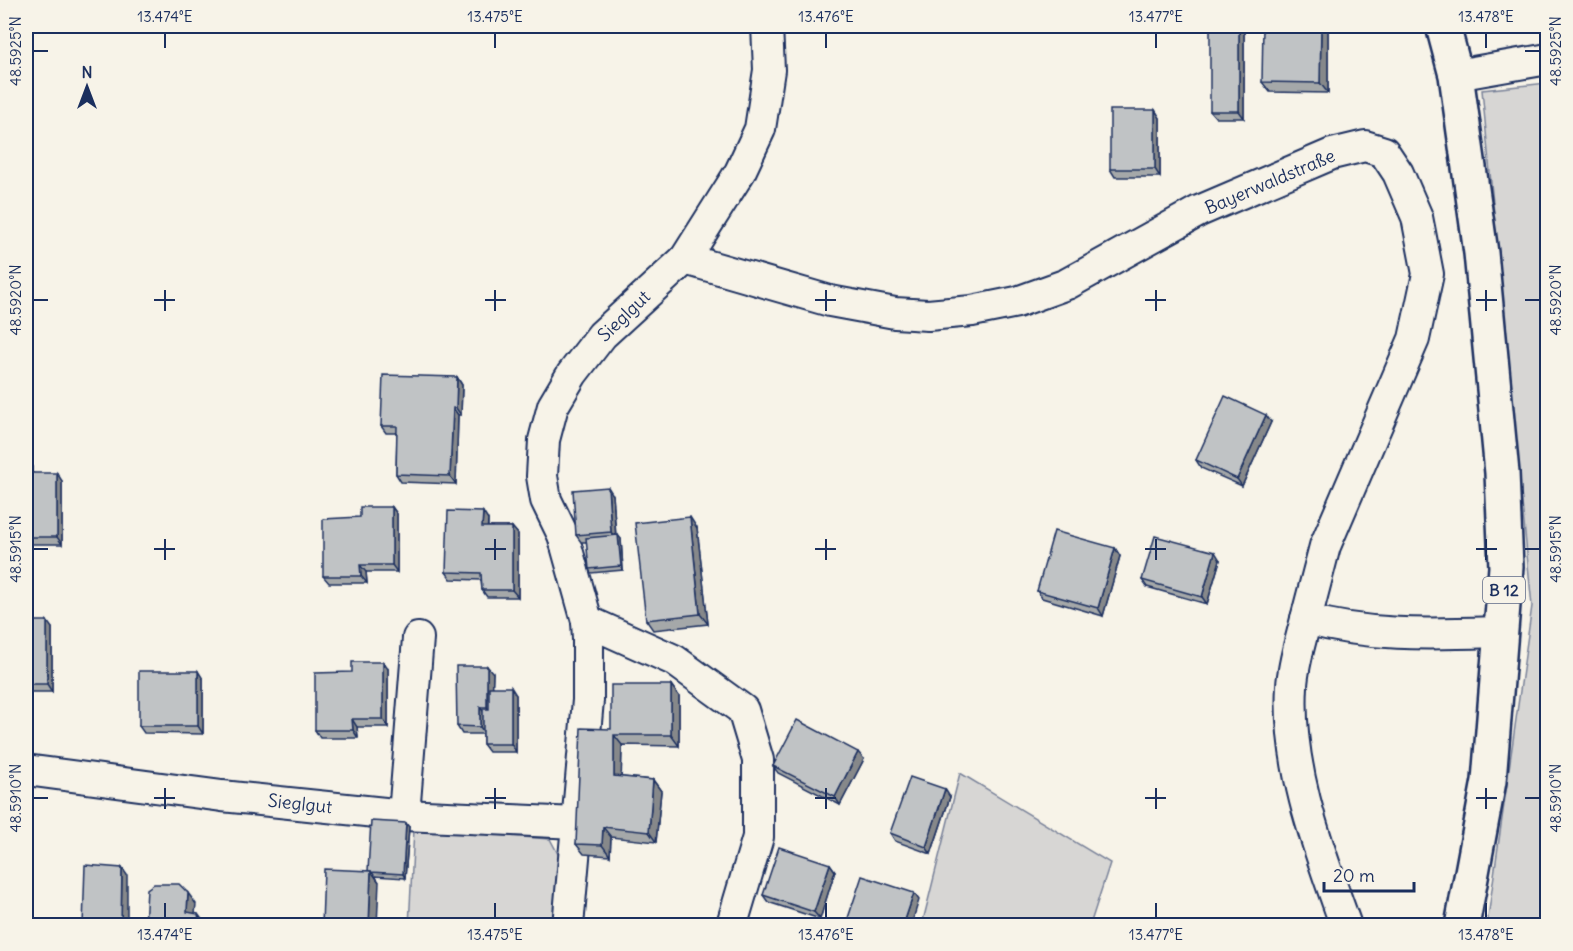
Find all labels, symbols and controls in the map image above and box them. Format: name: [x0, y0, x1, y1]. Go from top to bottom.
text: 13.474°E: [137, 7, 193, 26]
text: 13.475°E: [467, 7, 523, 26]
text: 13.476°E: [798, 7, 854, 26]
text: 13.477°E: [1129, 7, 1183, 26]
text: 13.478°E: [1458, 7, 1514, 26]
text: 48.5925°N: [6, 16, 25, 86]
text: 48.5925°N: [1546, 16, 1565, 86]
north arrow: [57, 57, 117, 117]
text: N: [81, 62, 93, 82]
street label: Bayerwaldstraße: [1201, 144, 1338, 219]
text: 48.5920°N: [6, 264, 25, 336]
text: 48.5920°N: [1546, 264, 1565, 336]
street label: Sieglgut: [592, 285, 655, 346]
text: 48.5915°N: [6, 515, 25, 583]
text: 48.5915°N: [1546, 515, 1565, 583]
road number: B 12: [1483, 577, 1525, 603]
text: 48.5910°N: [6, 764, 25, 832]
text: 48.5910°N: [1546, 764, 1565, 832]
street label: Sieglgut: [267, 789, 333, 818]
scale bar: [1324, 855, 1414, 893]
text: 20 m: [1333, 864, 1375, 887]
text: 13.474°E: [137, 925, 193, 944]
text: 13.475°E: [467, 925, 523, 944]
text: 13.476°E: [798, 925, 854, 944]
text: 13.477°E: [1129, 925, 1183, 944]
text: 13.478°E: [1458, 925, 1514, 944]

